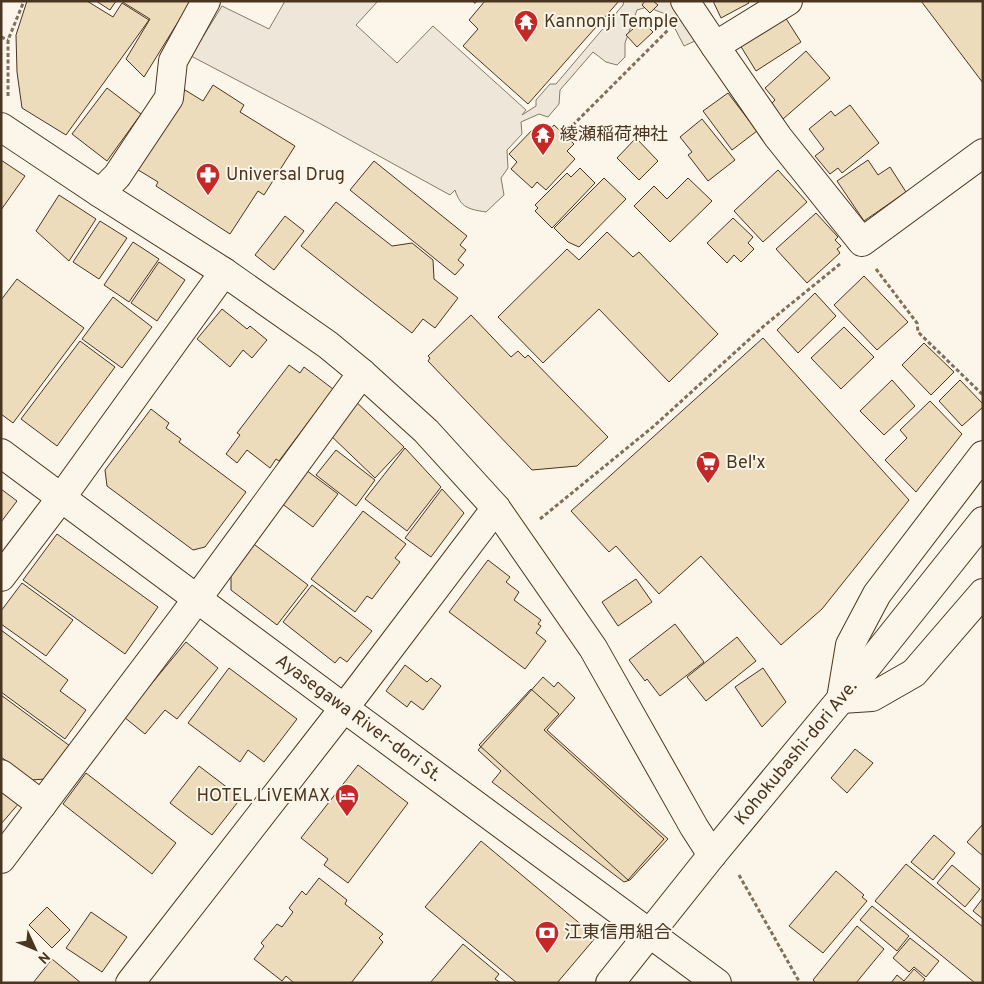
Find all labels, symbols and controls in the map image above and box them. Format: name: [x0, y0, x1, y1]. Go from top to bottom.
temple icon: Kannonji Temple: [513, 9, 539, 43]
place label: Kannonji Temple: [544, 11, 678, 34]
temple icon: 綾瀬稲荷神社: [530, 122, 556, 156]
place label: 綾瀬稲荷神社: [560, 124, 668, 147]
pharmacy icon: Universal Drug: [195, 162, 221, 196]
place label: Universal Drug: [226, 164, 345, 187]
supermarket icon: Bel'x: [695, 450, 721, 484]
place label: Bel'x: [726, 452, 766, 475]
street label: Ayasegawa River-dori St.: [271, 649, 446, 787]
street label: Kohokubashi-dori Ave.: [730, 676, 863, 830]
hotel icon: HOTEL LiVEMAX: [334, 783, 360, 817]
place label: HOTEL LiVEMAX: [197, 785, 330, 808]
bank icon: 江東信用組合: [534, 920, 560, 954]
place label: 江東信用組合: [564, 922, 672, 945]
north arrow: [10, 924, 60, 974]
text: N: [34, 947, 53, 967]

